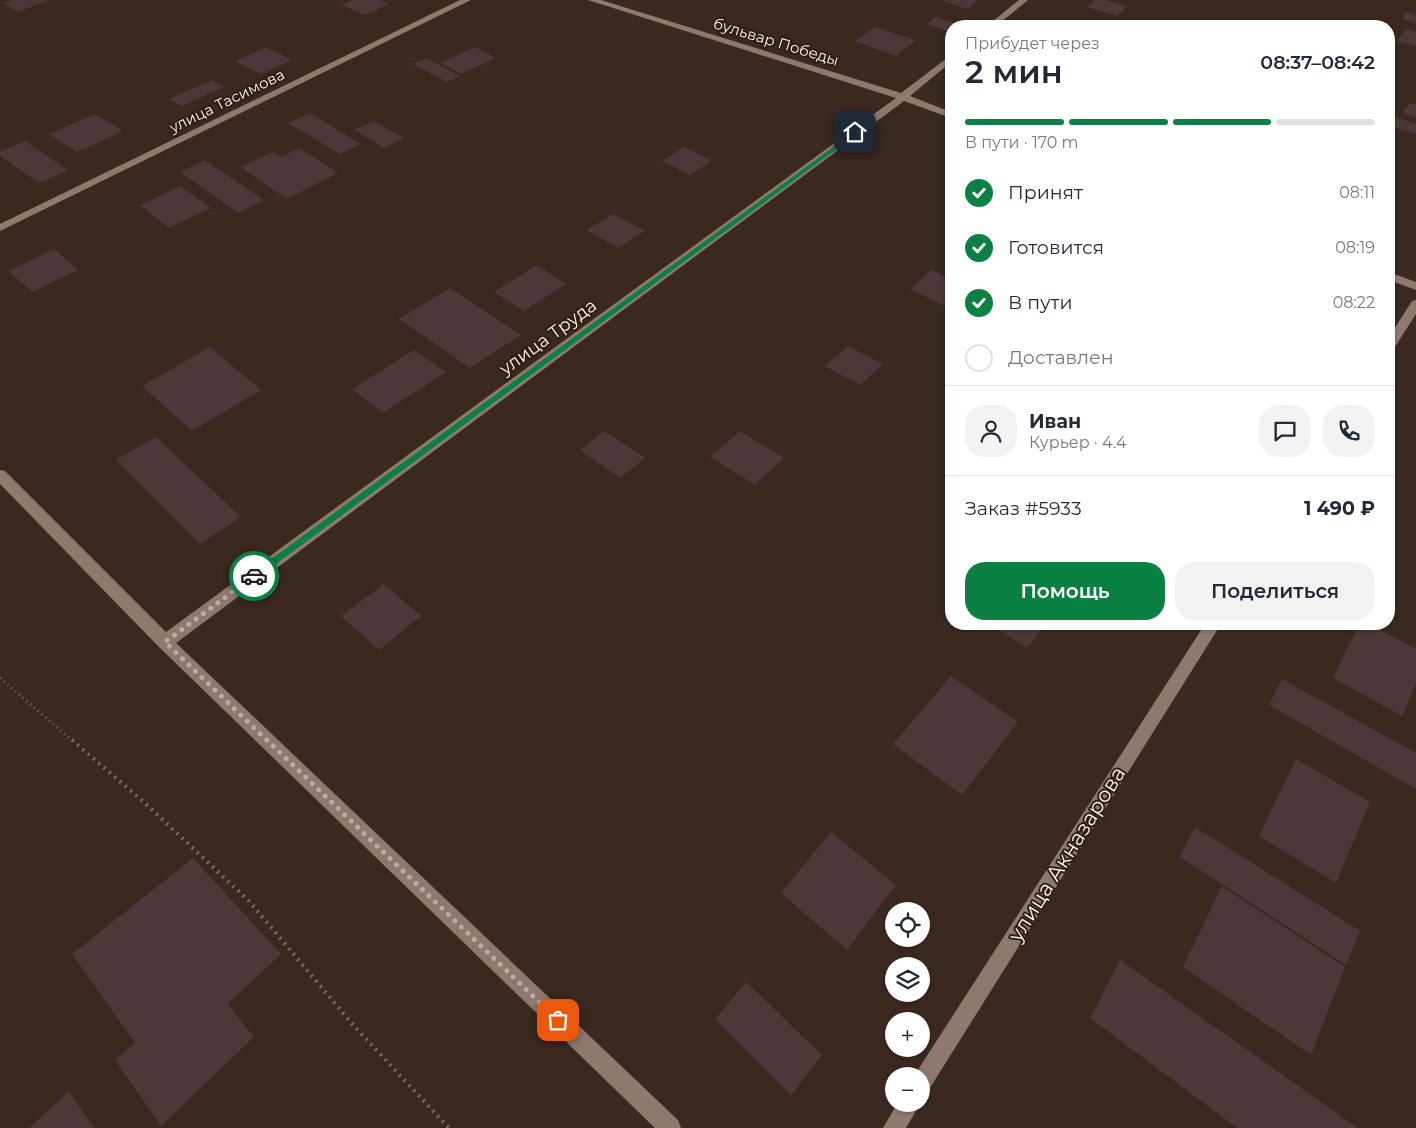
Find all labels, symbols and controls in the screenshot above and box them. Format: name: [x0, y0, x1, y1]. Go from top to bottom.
street label: бульвар Победы: [711, 13, 841, 70]
text: Прибудет через: [965, 34, 1100, 53]
text: 08:37–08:42: [1260, 51, 1375, 74]
text: 2 мин: [965, 52, 1063, 91]
street label: улица Тасимова: [165, 64, 288, 137]
pin: [834, 111, 876, 153]
icon: home: [841, 118, 869, 146]
text: В пути · 170 m: [965, 133, 1079, 152]
icon: check: [965, 179, 993, 207]
text: Принят: [1008, 181, 1083, 204]
text: 08:11: [1339, 183, 1375, 202]
icon: check: [965, 234, 993, 262]
text: Готовится: [1008, 236, 1104, 259]
text: 08:19: [1335, 238, 1375, 257]
icon: check: [965, 289, 993, 317]
text: В пути: [1008, 291, 1073, 314]
text: 08:22: [1333, 293, 1375, 312]
street label: улица Труда: [494, 294, 601, 380]
text: Доставлен: [1008, 346, 1114, 369]
button: person: [965, 405, 1017, 457]
button: chat: [1259, 405, 1311, 457]
button: phone: [1323, 405, 1375, 457]
text: Иван: [1029, 410, 1081, 433]
text: Курьер · 4.4: [1029, 433, 1127, 452]
text: Заказ #5933: [965, 497, 1082, 520]
text: 1 490 ₽: [1304, 497, 1375, 520]
courier: [229, 551, 279, 601]
icon: car: [240, 562, 268, 590]
button: Помощь: [965, 562, 1165, 620]
button: Поделиться: [1175, 562, 1375, 620]
street label: улица Акназарова: [1002, 762, 1131, 947]
map controls: [885, 902, 930, 1112]
button: locate: [885, 902, 930, 947]
button: layers: [885, 957, 930, 1002]
pin: [537, 999, 579, 1041]
icon: bag: [544, 1006, 572, 1034]
button: +: [885, 1012, 930, 1057]
button: −: [885, 1067, 930, 1112]

